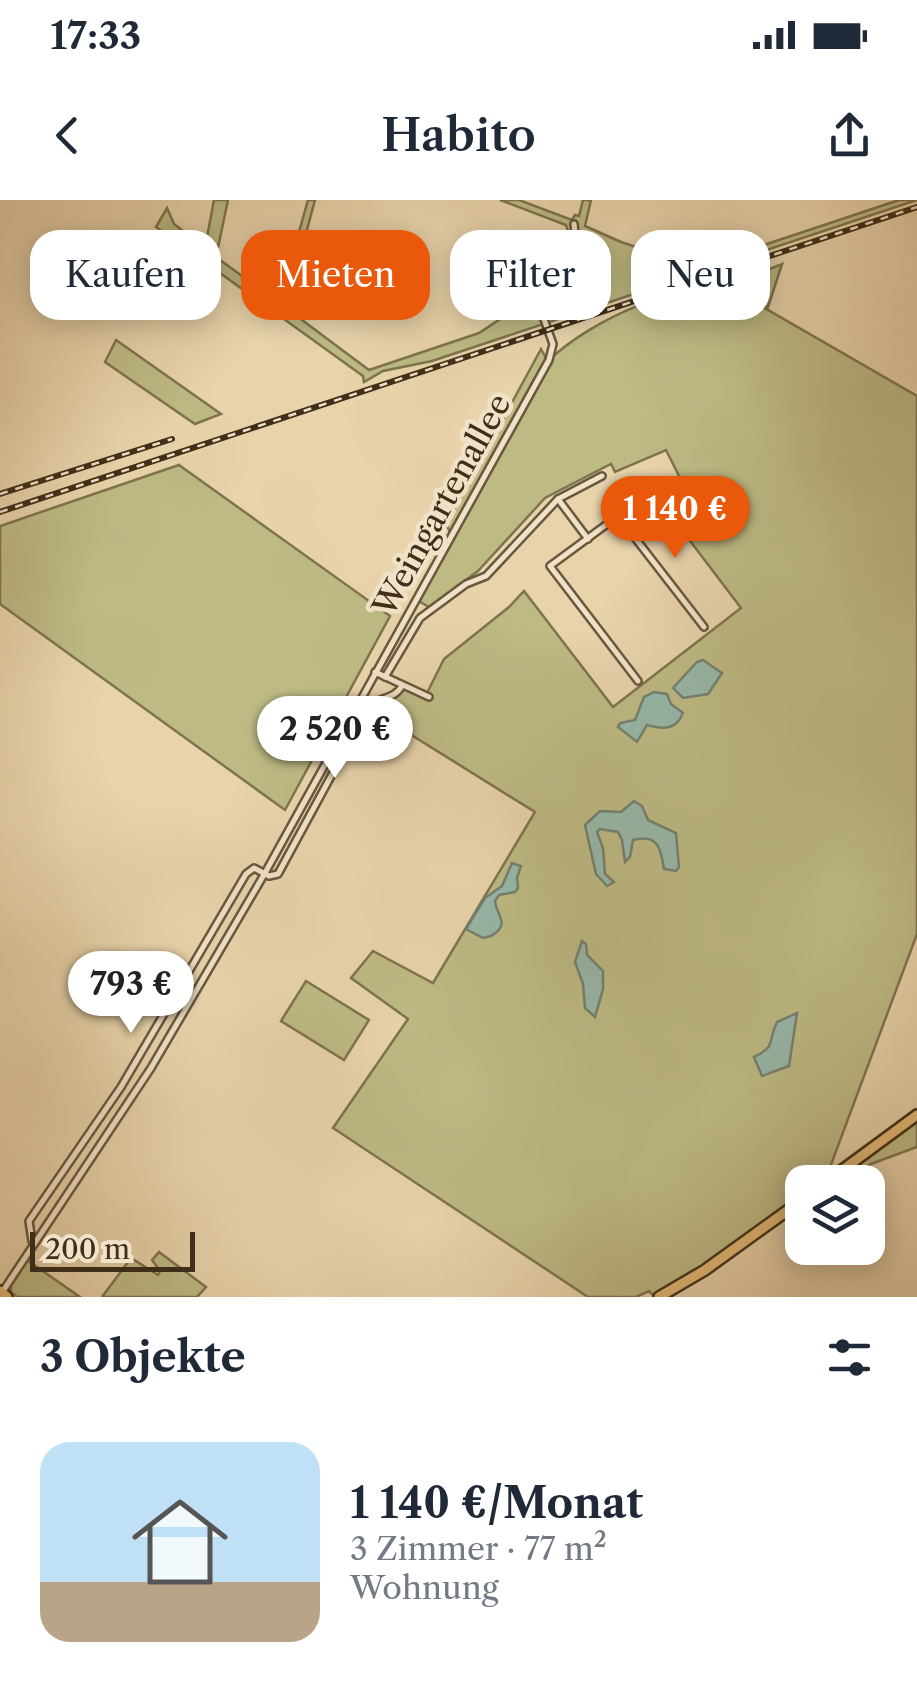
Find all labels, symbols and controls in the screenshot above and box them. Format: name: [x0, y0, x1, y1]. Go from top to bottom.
text: 17:33: [50, 12, 141, 59]
text: Habito: [381, 107, 536, 163]
icon: back: [40, 108, 95, 163]
icon: share: [822, 108, 877, 163]
chip: Kaufen: [30, 230, 221, 320]
chip: Mieten: [241, 230, 430, 320]
chip: Filter: [450, 230, 611, 320]
chip: Neu: [631, 230, 770, 320]
street label: Weingartenallee: [364, 387, 519, 624]
pin: 1 140 €: [583, 476, 767, 561]
text: 1 140 €: [623, 489, 727, 528]
pin: 2 520 €: [243, 696, 427, 781]
text: 2 520 €: [279, 709, 391, 748]
pin: 793 €: [61, 951, 201, 1036]
text: 793 €: [90, 964, 172, 1003]
map controls: [785, 1165, 885, 1265]
button: layers: [785, 1165, 885, 1265]
scale bar: [30, 1227, 195, 1272]
text: 200 m: [45, 1232, 130, 1266]
icon: filters: [822, 1330, 877, 1385]
text: 3 Objekte: [40, 1331, 246, 1383]
text: 1 140 €/Monat: [350, 1477, 643, 1529]
icon: home: [120, 1482, 240, 1602]
text: 3 Zimmer · 77 m²: [350, 1529, 607, 1568]
text: Wohnung: [350, 1568, 499, 1607]

